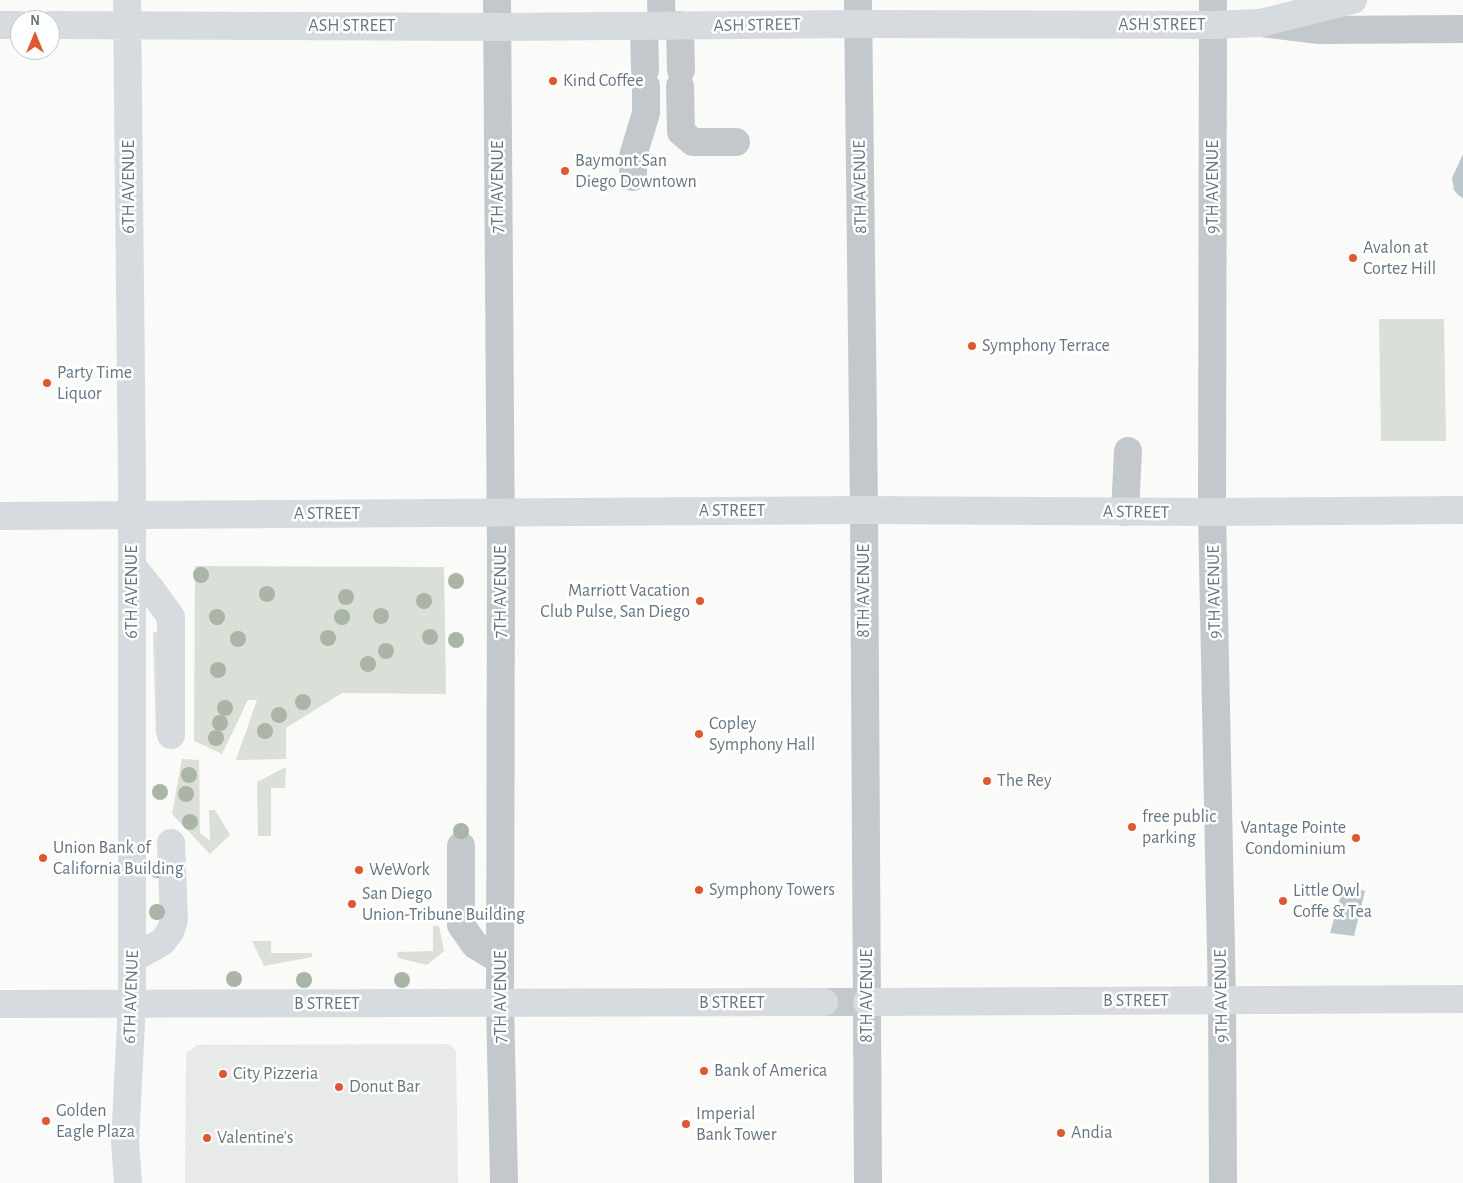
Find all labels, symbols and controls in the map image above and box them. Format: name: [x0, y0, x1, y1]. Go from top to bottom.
north arrow: [10, 10, 60, 60]
street label: ASH STREET: [713, 13, 801, 37]
text: N: [30, 14, 40, 28]
street label: ASH STREET: [1118, 14, 1206, 36]
street label: ASH STREET: [308, 15, 396, 37]
place label: Kind Coffee: [563, 70, 643, 92]
marker: Kind Coffee: [547, 75, 559, 87]
street label: 6TH AVENUE: [118, 140, 140, 234]
street label: 8TH AVENUE: [848, 140, 872, 234]
street label: 9TH AVENUE: [1202, 140, 1224, 234]
street label: 7TH AVENUE: [487, 141, 509, 233]
place label: Baymont San Diego Downtown: [575, 150, 697, 192]
marker: Baymont San Diego Downtown: [559, 165, 571, 177]
place label: Avalon at Cortez Hill: [1363, 237, 1436, 280]
marker: Avalon at Cortez Hill: [1347, 252, 1359, 264]
place label: Symphony Terrace: [982, 335, 1110, 357]
marker: Symphony Terrace: [966, 340, 978, 352]
place label: Party Time Liquor: [57, 362, 132, 404]
marker: Party Time Liquor: [41, 377, 53, 389]
street label: A STREET: [699, 500, 765, 522]
street label: A STREET: [1103, 501, 1169, 523]
street label: A STREET: [294, 503, 360, 525]
street label: 8TH AVENUE: [853, 544, 875, 638]
street label: 6TH AVENUE: [121, 545, 143, 639]
street label: 9TH AVENUE: [1202, 545, 1226, 639]
street label: 7TH AVENUE: [490, 546, 512, 638]
place label: Marriott Vacation Club Pulse, San Diego: [540, 580, 690, 622]
marker: Marriott Vacation Club Pulse, San Diego: [694, 595, 706, 607]
place label: Copley Symphony Hall: [709, 713, 815, 756]
marker: Copley Symphony Hall: [693, 728, 705, 740]
place label: The Rey: [997, 770, 1052, 792]
marker: The Rey: [981, 775, 993, 787]
place label: free public parking: [1142, 806, 1216, 849]
place label: Vantage Pointe Condominium: [1240, 817, 1346, 860]
marker: free public parking: [1126, 821, 1138, 833]
marker: Vantage Pointe Condominium: [1350, 832, 1362, 844]
place label: Union Bank of California Building: [53, 837, 183, 880]
marker: Union Bank of California Building: [37, 852, 49, 864]
place label: WeWork: [369, 859, 430, 881]
marker: WeWork: [353, 864, 365, 876]
place label: Symphony Towers: [709, 879, 835, 901]
place label: Little Owl Coffe & Tea: [1293, 880, 1372, 922]
place label: San Diego Union-Tribune Building: [362, 883, 525, 926]
marker: Symphony Towers: [693, 884, 705, 896]
marker: Little Owl Coffe & Tea: [1277, 895, 1289, 907]
marker: San Diego Union-Tribune Building: [346, 898, 358, 910]
street label: 8TH AVENUE: [856, 949, 878, 1043]
street label: 9TH AVENUE: [1209, 949, 1233, 1043]
street label: 6TH AVENUE: [119, 950, 143, 1044]
street label: 7TH AVENUE: [490, 951, 512, 1043]
street label: B STREET: [1103, 990, 1169, 1012]
street label: B STREET: [699, 992, 765, 1014]
street label: B STREET: [294, 993, 360, 1015]
place label: Bank of America: [714, 1060, 827, 1082]
place label: City Pizzeria: [233, 1063, 318, 1085]
marker: Bank of America: [698, 1065, 710, 1077]
marker: City Pizzeria: [217, 1068, 229, 1080]
place label: Donut Bar: [349, 1076, 420, 1098]
marker: Donut Bar: [333, 1081, 345, 1093]
place label: Golden Eagle Plaza: [56, 1100, 135, 1142]
place label: Imperial Bank Tower: [696, 1103, 776, 1146]
marker: Golden Eagle Plaza: [40, 1115, 52, 1127]
marker: Imperial Bank Tower: [680, 1118, 692, 1130]
place label: Andia: [1071, 1122, 1113, 1144]
place label: Valentine's: [217, 1127, 293, 1149]
marker: Andia: [1055, 1127, 1067, 1139]
marker: Valentine's: [201, 1132, 213, 1144]

